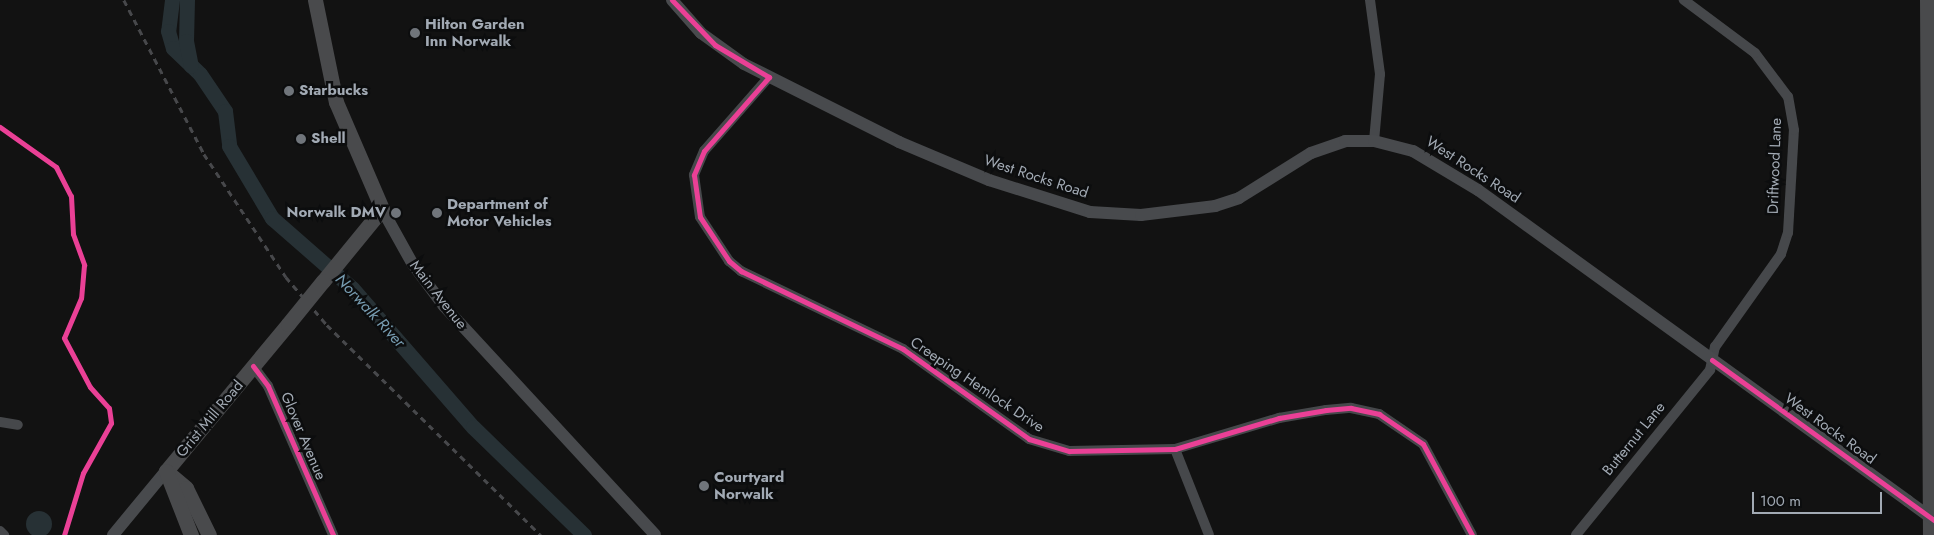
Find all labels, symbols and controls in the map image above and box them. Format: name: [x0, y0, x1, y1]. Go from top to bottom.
place label: Hilton Garden Inn Norwalk: [425, 15, 525, 50]
marker: Hilton Garden Inn Norwalk: [409, 27, 421, 39]
place label: Starbucks: [299, 82, 368, 100]
marker: Starbucks: [283, 85, 295, 97]
street label: Driftwood Lane: [1764, 118, 1786, 214]
place label: Shell: [311, 130, 346, 148]
marker: Shell: [295, 133, 307, 145]
street label: West Rocks Road: [1422, 133, 1524, 207]
street label: West Rocks Road: [981, 152, 1091, 202]
place label: Department of Motor Vehicles: [447, 195, 551, 230]
place label: Norwalk DMV: [287, 204, 386, 222]
marker: Norwalk DMV: [390, 207, 402, 219]
marker: Department of Motor Vehicles: [431, 207, 443, 219]
street label: Main Avenue: [406, 257, 470, 333]
water label: Norwalk River: [331, 270, 409, 352]
street label: Creeping Hemlock Drive: [907, 334, 1047, 436]
street label: Grist Mill Road: [173, 377, 247, 461]
street label: Glover Avenue: [276, 389, 330, 483]
street label: West Rocks Road: [1781, 390, 1879, 468]
street label: Butternut Lane: [1599, 398, 1669, 480]
place label: Courtyard Norwalk: [714, 468, 784, 503]
marker: Courtyard Norwalk: [698, 480, 710, 492]
scale bar: [1754, 482, 1884, 514]
text: 100 m: [1760, 490, 1801, 512]

